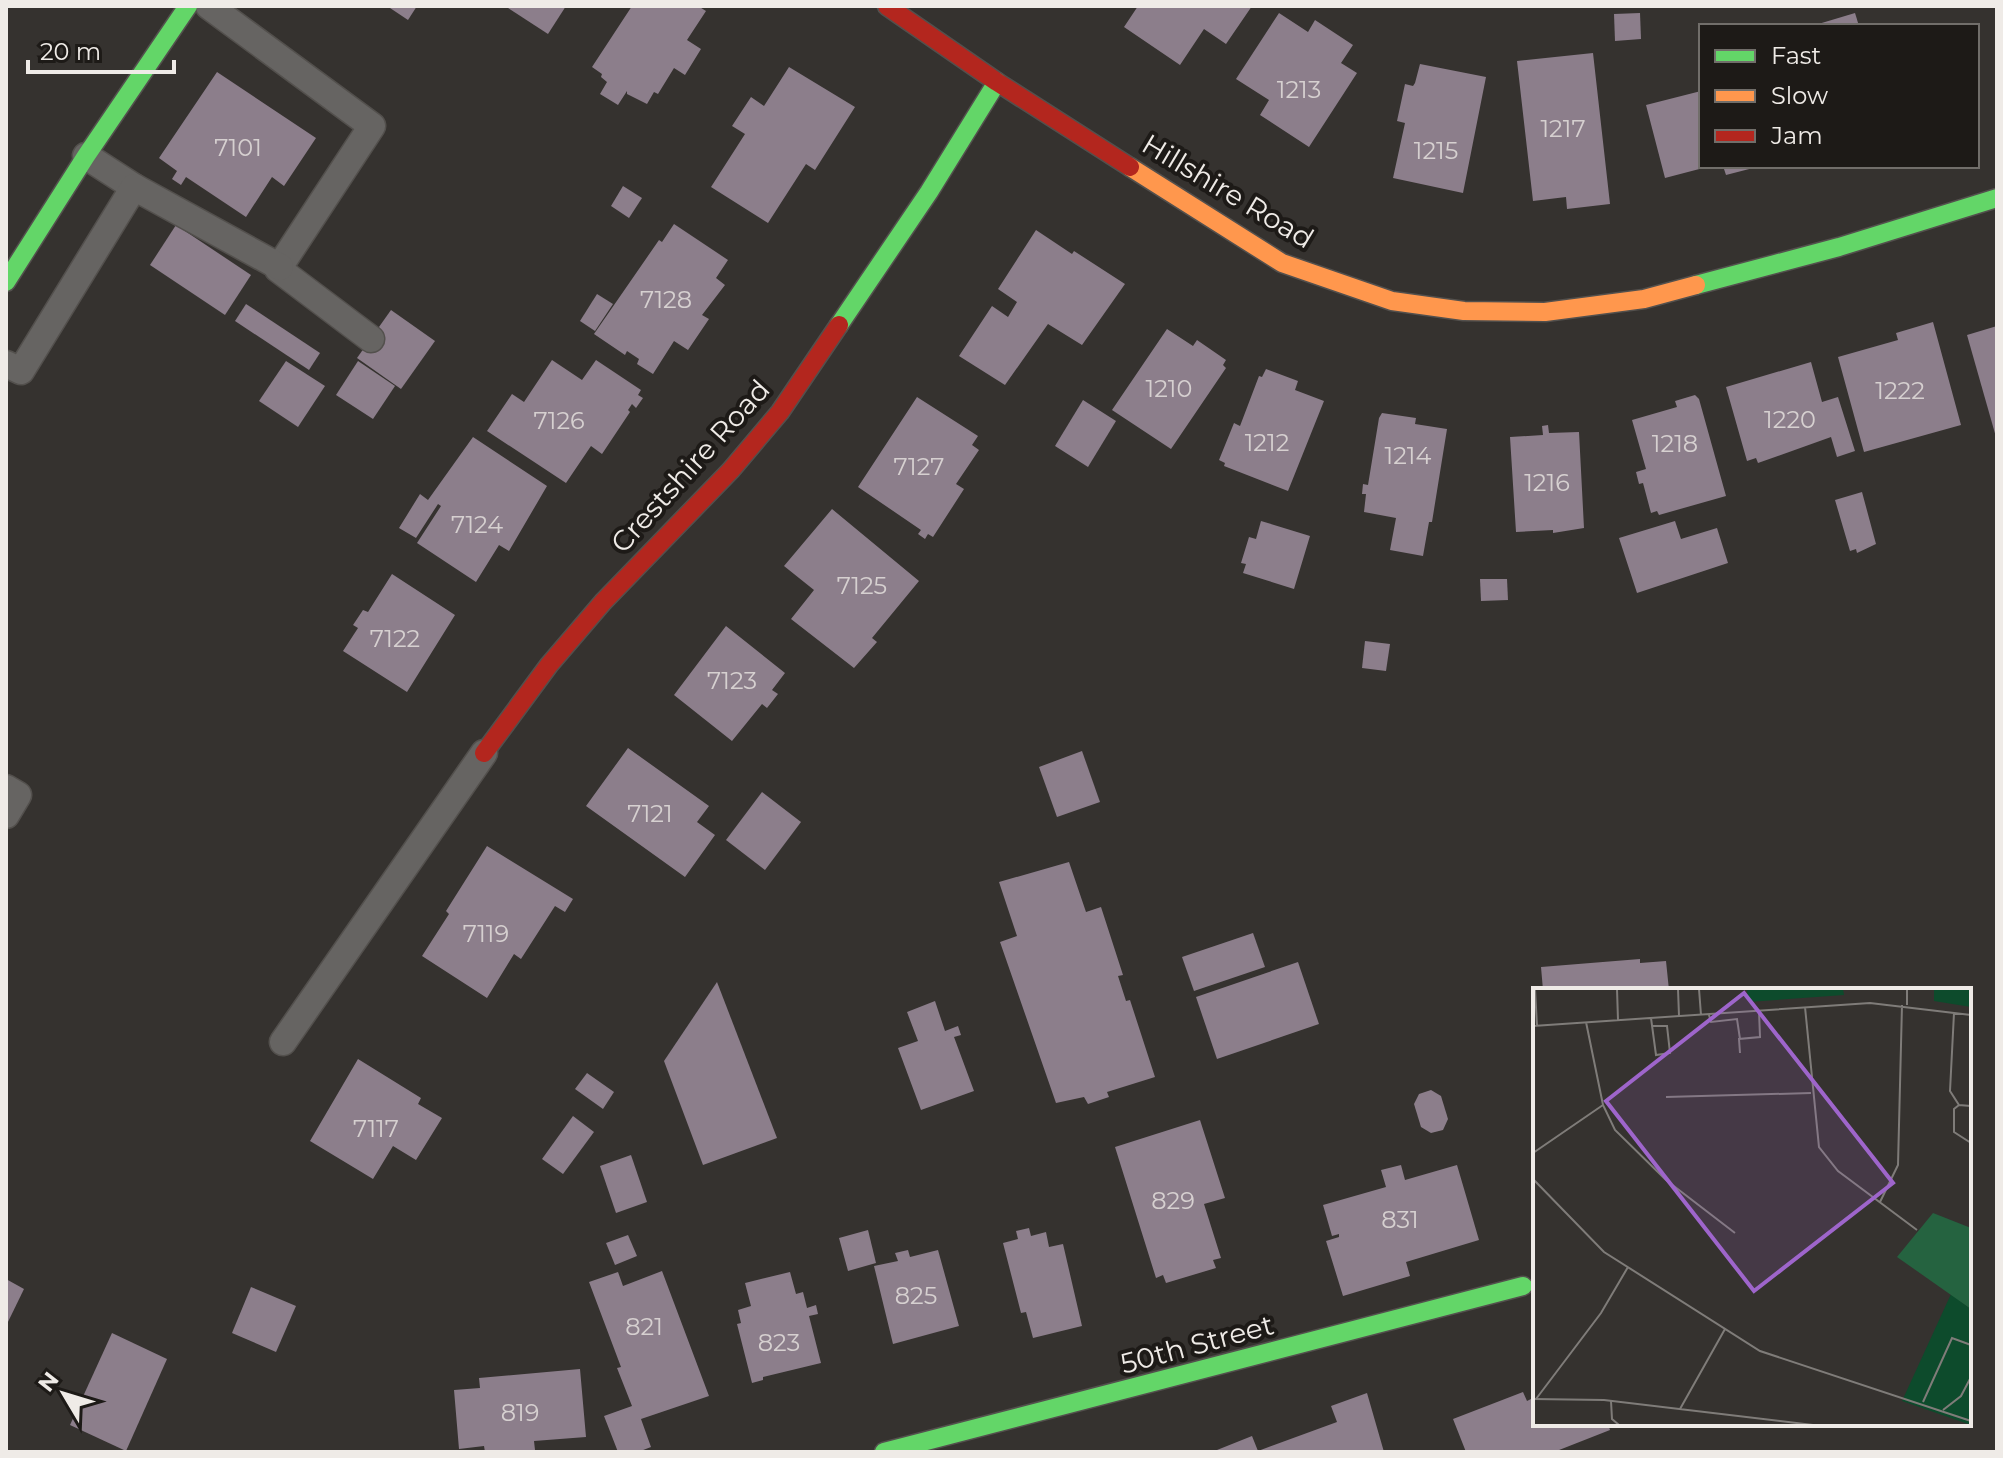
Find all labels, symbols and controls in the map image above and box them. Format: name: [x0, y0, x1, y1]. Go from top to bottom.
scale bar: [28, 24, 174, 74]
legend: [1699, 24, 1979, 168]
text: 20 m: [40, 37, 101, 66]
text: Fast: [1771, 41, 1822, 70]
house number: 1213: [1277, 75, 1321, 104]
text: Slow: [1771, 81, 1828, 110]
house number: 1217: [1540, 114, 1586, 143]
text: Jam: [1770, 121, 1823, 150]
street label: Hillshire Road: [1136, 127, 1320, 255]
house number: 7101: [214, 133, 262, 162]
house number: 1215: [1414, 136, 1458, 165]
house number: 7128: [640, 285, 692, 314]
street label: Crestshire Road: [603, 372, 777, 560]
house number: 1210: [1146, 374, 1192, 403]
house number: 1222: [1875, 376, 1925, 405]
house number: 1220: [1764, 405, 1816, 434]
house number: 7126: [533, 406, 585, 435]
house number: 1212: [1245, 428, 1289, 457]
house number: 1218: [1652, 429, 1698, 458]
house number: 1214: [1385, 441, 1432, 470]
house number: 7127: [894, 452, 944, 481]
house number: 1216: [1524, 468, 1570, 497]
house number: 7124: [451, 510, 503, 539]
house number: 7125: [837, 571, 887, 600]
house number: 7122: [370, 624, 420, 653]
house number: 7123: [707, 666, 757, 695]
house number: 7121: [627, 799, 673, 828]
house number: 7119: [463, 919, 509, 948]
inset map: [1533, 988, 1971, 1426]
house number: 7117: [353, 1114, 399, 1143]
house number: 829: [1151, 1186, 1195, 1215]
house number: 831: [1381, 1205, 1419, 1234]
house number: 825: [895, 1281, 937, 1310]
street label: 50th Street: [1117, 1307, 1277, 1381]
house number: 821: [625, 1312, 663, 1341]
house number: 823: [758, 1328, 800, 1357]
north arrow: [24, 1354, 104, 1434]
text: N: [33, 1367, 65, 1397]
house number: 819: [501, 1398, 539, 1427]

